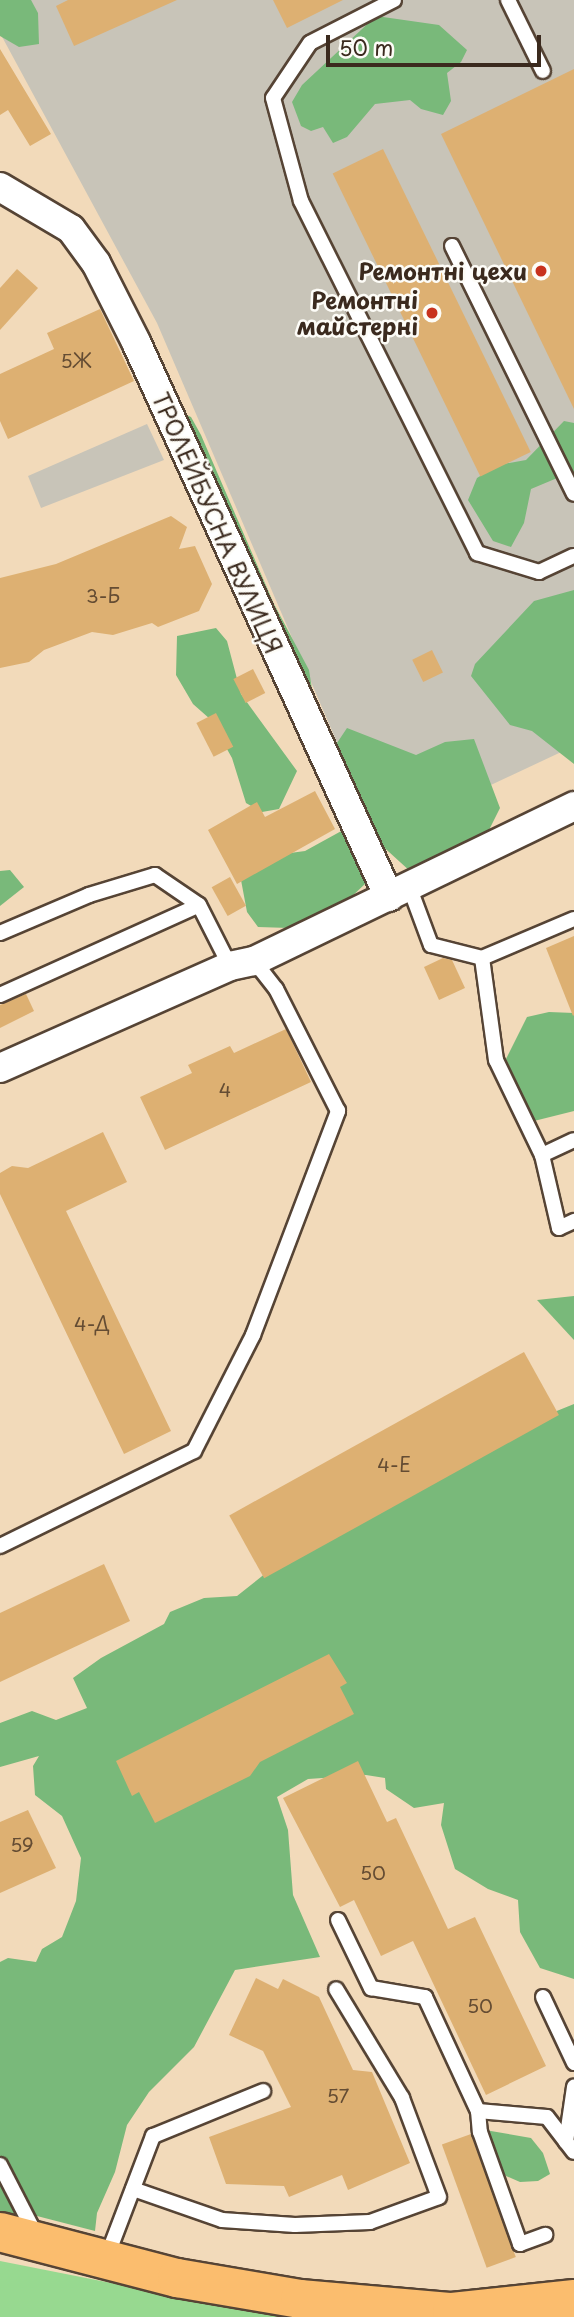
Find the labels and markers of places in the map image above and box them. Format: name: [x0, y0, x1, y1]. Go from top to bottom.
place label: Ремонтні цехи: [358, 257, 527, 285]
marker: Ремонтні цехи: [533, 263, 549, 279]
place label: Ремонтні майстерні: [297, 286, 418, 340]
marker: Ремонтні майстерні: [424, 305, 440, 321]

